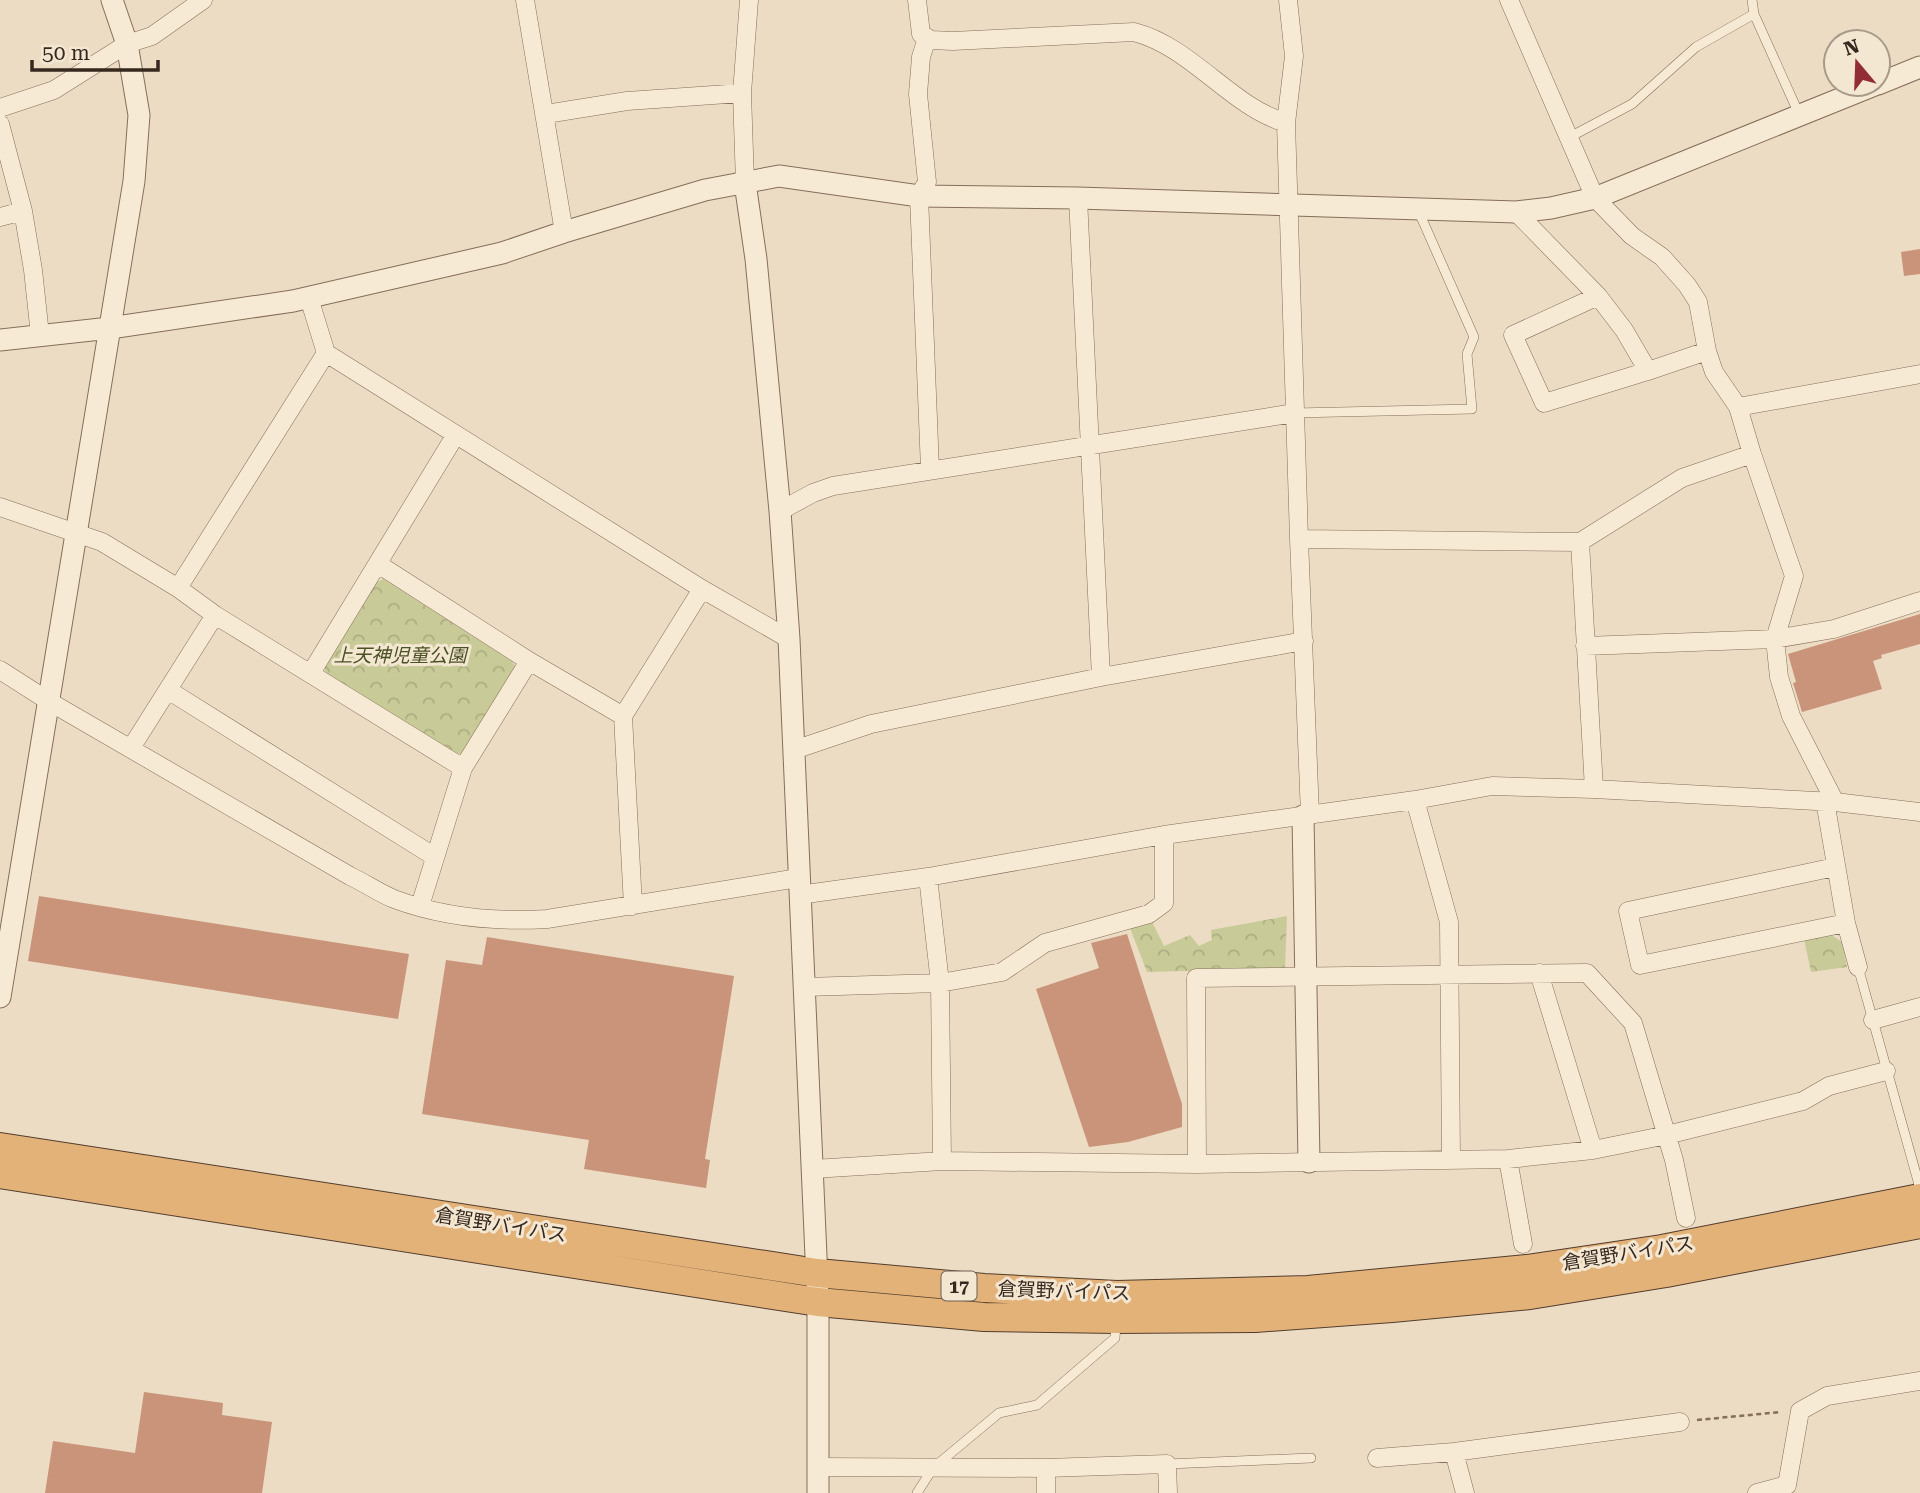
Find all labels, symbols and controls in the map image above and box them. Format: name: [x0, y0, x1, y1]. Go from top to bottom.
scale bar: [32, 28, 158, 72]
north arrow: [1822, 28, 1892, 98]
text: N: [1841, 34, 1863, 61]
text: 50 m: [42, 41, 90, 65]
park label: 上天神児童公園: [333, 644, 469, 667]
street label: 倉賀野バイパス: [434, 1203, 568, 1247]
street label: 倉賀野バイパス: [1561, 1231, 1695, 1275]
road number: 17: [942, 1272, 976, 1301]
street label: 倉賀野バイパス: [997, 1277, 1131, 1305]

